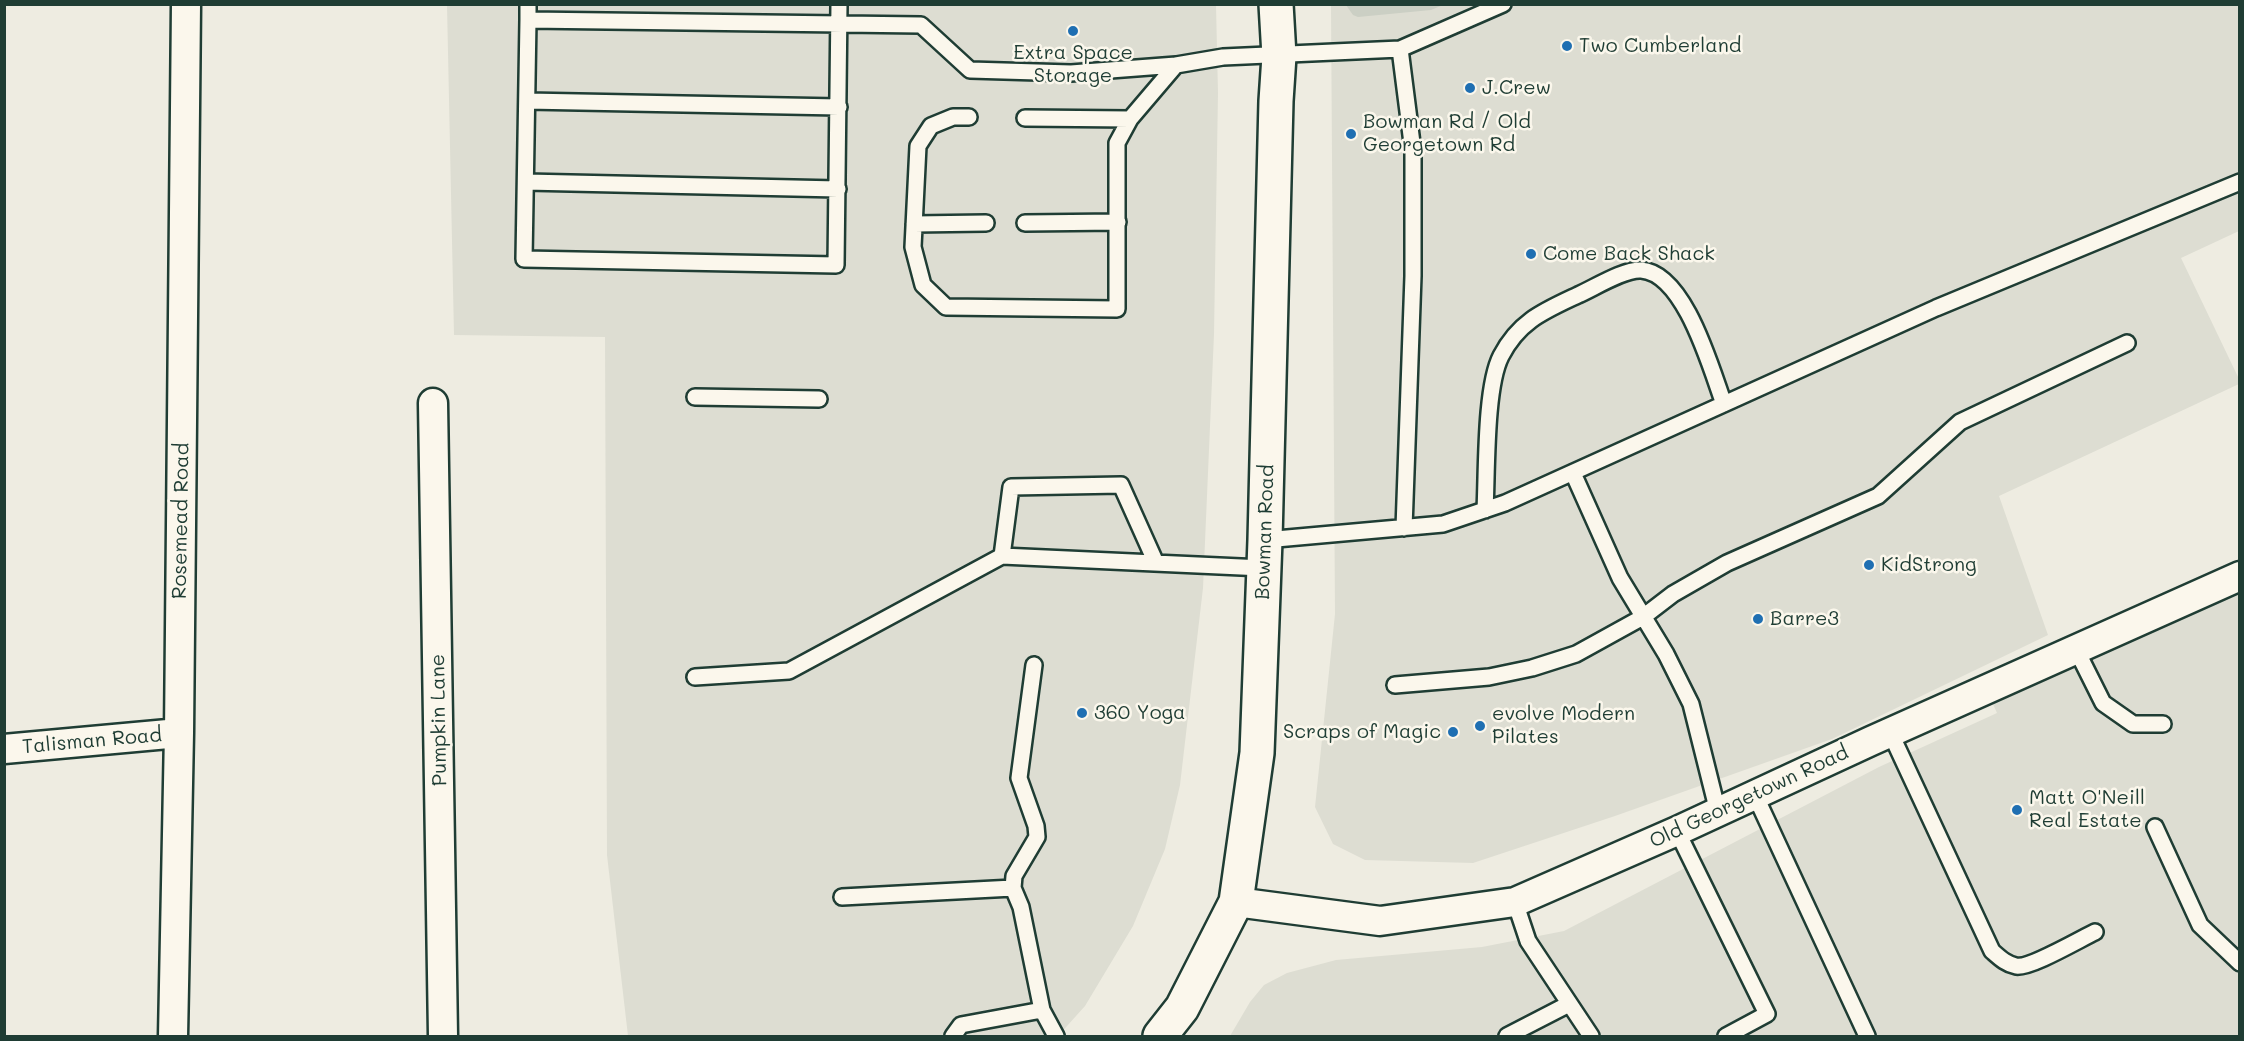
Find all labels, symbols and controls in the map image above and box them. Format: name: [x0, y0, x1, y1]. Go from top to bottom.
marker: Extra Space Storage: [1066, 24, 1080, 38]
place label: Two Cumberland: [1579, 34, 1741, 58]
marker: Two Cumberland: [1560, 39, 1574, 53]
place label: Extra Space Storage: [1013, 41, 1133, 88]
place label: J.Crew: [1482, 76, 1551, 100]
marker: J.Crew: [1463, 81, 1477, 95]
place label: Bowman Rd / Old Georgetown Rd: [1363, 110, 1531, 157]
marker: Bowman Rd / Old Georgetown Rd: [1344, 127, 1358, 141]
place label: Come Back Shack: [1543, 242, 1715, 266]
marker: Come Back Shack: [1524, 247, 1538, 261]
street label: Rosemead Road: [168, 443, 194, 599]
street label: Bowman Road: [1251, 464, 1279, 600]
place label: KidStrong: [1881, 553, 1977, 577]
marker: KidStrong: [1862, 558, 1876, 572]
place label: Barre3: [1770, 607, 1839, 631]
marker: Barre3: [1751, 612, 1765, 626]
street label: Pumpkin Lane: [426, 654, 452, 786]
place label: 360 Yoga: [1094, 701, 1186, 725]
place label: evolve Modern Pilates: [1492, 702, 1635, 749]
marker: 360 Yoga: [1075, 706, 1089, 720]
marker: evolve Modern Pilates: [1473, 719, 1487, 733]
place label: Scraps of Magic: [1283, 720, 1441, 744]
street label: Talisman Road: [21, 723, 163, 759]
marker: Scraps of Magic: [1446, 725, 1460, 739]
street label: Old Georgetown Road: [1646, 740, 1852, 854]
place label: Matt O'Neill Real Estate: [2029, 786, 2145, 833]
marker: Matt O'Neill Real Estate: [2010, 803, 2024, 817]

